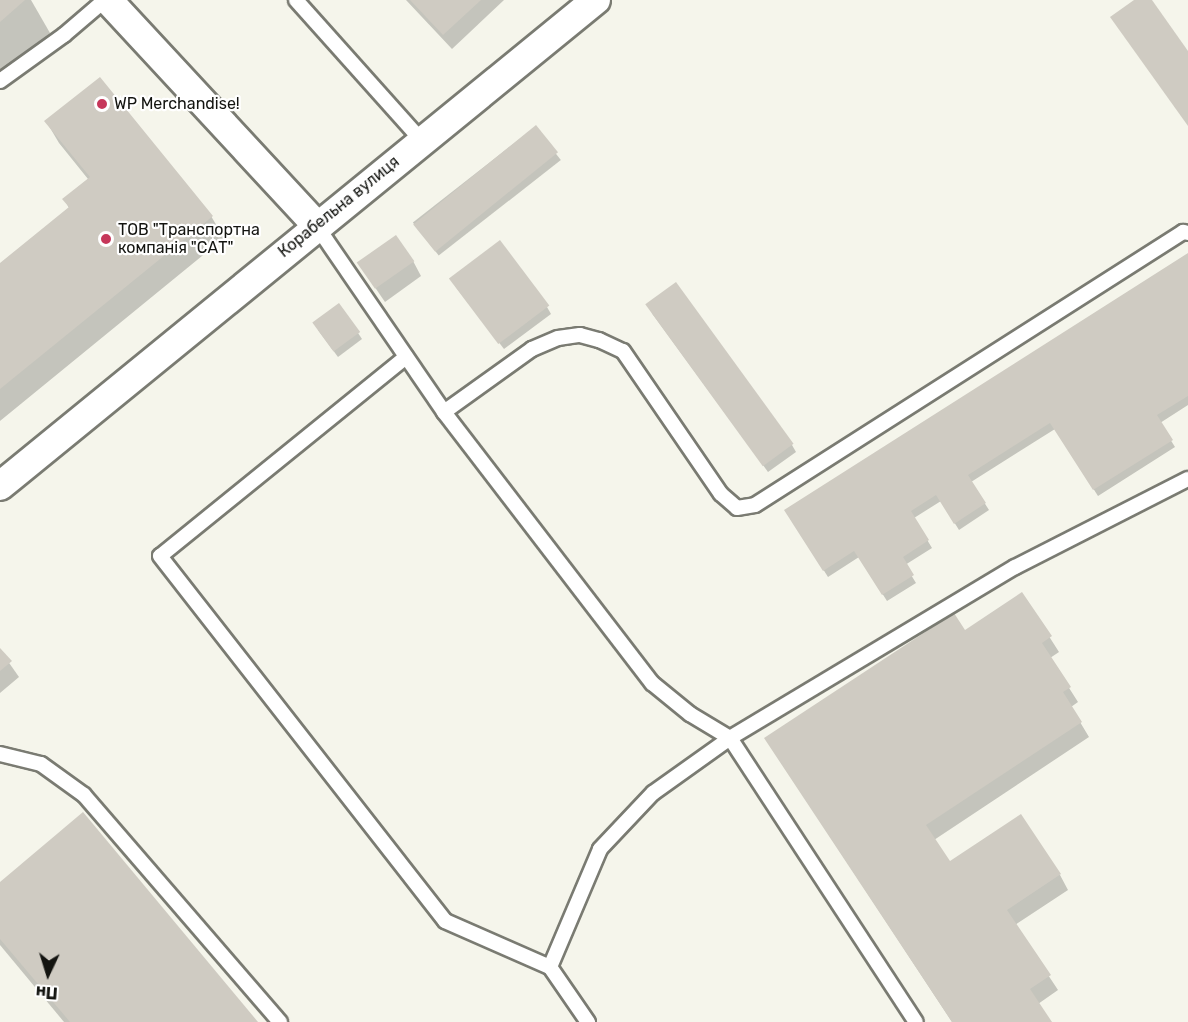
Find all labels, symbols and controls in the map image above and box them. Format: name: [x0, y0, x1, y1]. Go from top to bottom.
place label: WP Merchandise!: [114, 94, 240, 114]
marker: WP Merchandise!: [95, 97, 109, 111]
street label: Корабельна вулиця: [275, 152, 403, 262]
place label: ТОВ "Транспортна компанія "САТ": [118, 220, 260, 258]
marker: ТОВ "Транспортна компанія "САТ": [99, 232, 113, 246]
north arrow: [18, 944, 78, 1004]
text: Пн: [35, 982, 58, 1003]

